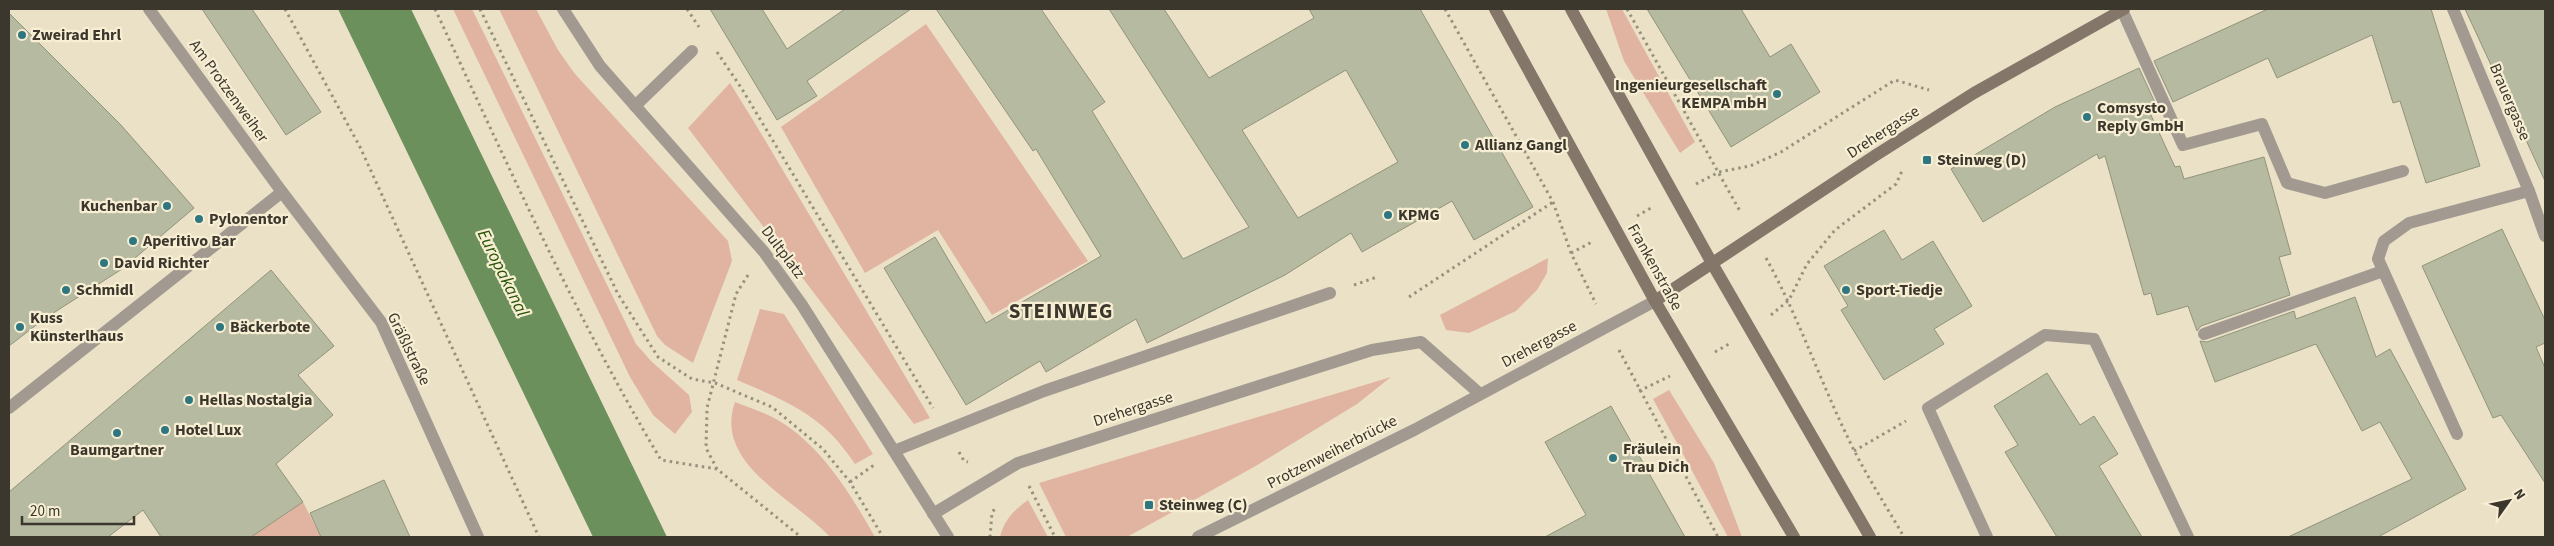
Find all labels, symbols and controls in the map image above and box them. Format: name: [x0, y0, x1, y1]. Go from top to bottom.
place label: Zweirad Ehrl: [32, 24, 121, 46]
marker: Zweirad Ehrl: [16, 29, 28, 41]
street label: Am Protzenweiher: [184, 35, 274, 147]
street label: Brauergasse: [2484, 60, 2536, 144]
place label: Ingenieurgesellschaft KEMPA mbH: [1615, 74, 1767, 114]
marker: Ingenieurgesellschaft KEMPA mbH: [1771, 88, 1783, 100]
place label: Comsysto Reply GmbH: [2097, 97, 2184, 137]
street label: Drehergasse: [1842, 100, 1924, 164]
marker: Comsysto Reply GmbH: [2081, 111, 2093, 123]
place label: Allianz Gangl: [1474, 134, 1567, 156]
marker: Allianz Gangl: [1459, 139, 1471, 151]
place label: Steinweg (D): [1937, 149, 2026, 171]
marker: Steinweg (D): [1921, 154, 1933, 166]
place label: Kuchenbar: [80, 195, 158, 217]
marker: Kuchenbar: [161, 200, 173, 212]
place label: KPMG: [1398, 204, 1440, 226]
place label: Pylonentor: [209, 208, 289, 230]
marker: KPMG: [1382, 209, 1394, 221]
marker: Pylonentor: [193, 213, 205, 225]
street label: Frankenstraße: [1622, 220, 1688, 314]
street label: Dultplatz: [756, 221, 810, 283]
water label: Europakanal: [471, 225, 535, 321]
place label: Aperitivo Bar: [142, 230, 236, 252]
marker: Aperitivo Bar: [127, 235, 139, 247]
place label: David Richter: [114, 252, 210, 274]
marker: David Richter: [98, 257, 110, 269]
place label: Schmidl: [76, 279, 134, 301]
place label: Sport-Tiedje: [1856, 279, 1943, 301]
marker: Schmidl: [60, 284, 72, 296]
marker: Sport-Tiedje: [1840, 284, 1852, 296]
district label: STEINWEG: [1009, 296, 1113, 326]
place label: Kuss Künsterlhaus: [30, 307, 123, 347]
street label: Gräßlstraße: [382, 309, 436, 389]
street label: Drehergasse: [1497, 315, 1581, 373]
place label: Bäckerbote: [230, 316, 310, 338]
marker: Kuss Künsterlhaus: [14, 321, 26, 333]
marker: Bäckerbote: [214, 321, 226, 333]
street label: Drehergasse: [1090, 386, 1176, 432]
place label: Hellas Nostalgia: [199, 389, 312, 411]
marker: Hellas Nostalgia: [183, 394, 195, 406]
street label: Protzenweiherbrücke: [1263, 410, 1401, 494]
place label: Hotel Lux: [175, 419, 242, 441]
marker: Hotel Lux: [159, 424, 171, 436]
marker: Baumgartner: [111, 427, 123, 439]
place label: Fräulein Trau Dich: [1623, 438, 1689, 478]
place label: Baumgartner: [70, 439, 165, 461]
marker: Fräulein Trau Dich: [1607, 452, 1619, 464]
north arrow: [2484, 476, 2534, 526]
text: N: [2508, 485, 2530, 504]
scale bar: [22, 494, 135, 526]
place label: Steinweg (C): [1159, 494, 1248, 516]
marker: Steinweg (C): [1143, 499, 1155, 511]
text: 20 m: [30, 501, 60, 522]

